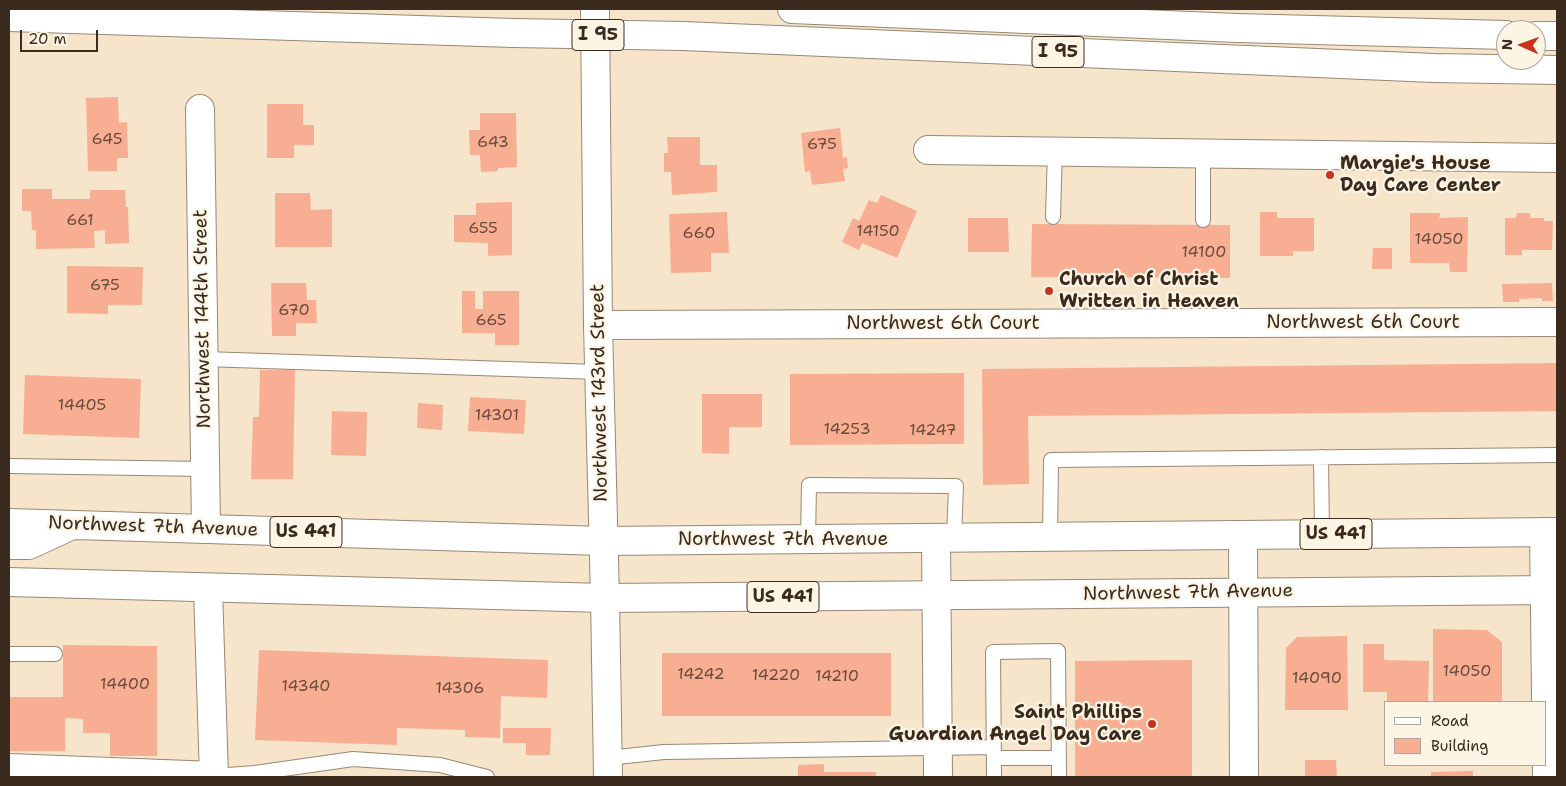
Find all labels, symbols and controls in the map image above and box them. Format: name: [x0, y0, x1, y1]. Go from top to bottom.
scale bar: [22, 20, 100, 52]
road number: I 95: [572, 20, 624, 50]
north arrow: [1496, 20, 1546, 70]
text: 20 m: [28, 29, 67, 49]
road number: I 95: [1032, 36, 1084, 68]
text: N: [1498, 39, 1516, 50]
house number: 645: [91, 130, 123, 150]
house number: 643: [477, 133, 509, 153]
house number: 675: [807, 135, 837, 155]
place label: Margie's House Day Care Center: [1340, 153, 1501, 197]
marker: Margie's House Day Care Center: [1324, 169, 1336, 181]
street label: Northwest 144th Street: [190, 209, 216, 429]
house number: 661: [66, 211, 94, 231]
house number: 655: [468, 219, 498, 239]
house number: 14150: [856, 222, 900, 242]
house number: 660: [683, 224, 715, 244]
house number: 14050: [1415, 230, 1463, 250]
house number: 14100: [1182, 243, 1226, 263]
place label: Church of Christ Written in Heaven: [1059, 269, 1239, 313]
house number: 675: [90, 276, 120, 296]
street label: Northwest 143rd Street: [587, 284, 613, 502]
marker: Church of Christ Written in Heaven: [1043, 285, 1055, 297]
house number: 670: [278, 301, 310, 321]
house number: 665: [475, 311, 507, 331]
street label: Northwest 6th Court: [1266, 312, 1460, 334]
street label: Northwest 6th Court: [846, 313, 1040, 335]
house number: 14405: [58, 396, 106, 416]
house number: 14301: [475, 406, 519, 426]
house number: 14253: [823, 420, 871, 440]
house number: 14247: [909, 421, 957, 441]
street label: Northwest 7th Avenue: [48, 512, 258, 542]
road number: US 441: [270, 516, 342, 548]
road number: US 441: [1300, 518, 1372, 550]
street label: Northwest 7th Avenue: [678, 529, 888, 551]
street label: Northwest 7th Avenue: [1083, 580, 1293, 606]
road number: US 441: [747, 582, 819, 612]
house number: 14050: [1443, 662, 1491, 682]
house number: 14242: [677, 665, 725, 685]
house number: 14220: [752, 666, 800, 686]
house number: 14210: [815, 667, 859, 687]
house number: 14090: [1292, 669, 1342, 689]
house number: 14400: [100, 675, 150, 695]
house number: 14340: [282, 677, 330, 697]
house number: 14306: [435, 679, 485, 699]
legend: [1384, 701, 1546, 766]
place label: Saint Phillips Guardian Angel Day Care: [889, 702, 1142, 746]
text: Road: [1431, 711, 1469, 731]
marker: Saint Phillips Guardian Angel Day Care: [1146, 718, 1158, 730]
text: Building: [1431, 736, 1488, 756]

